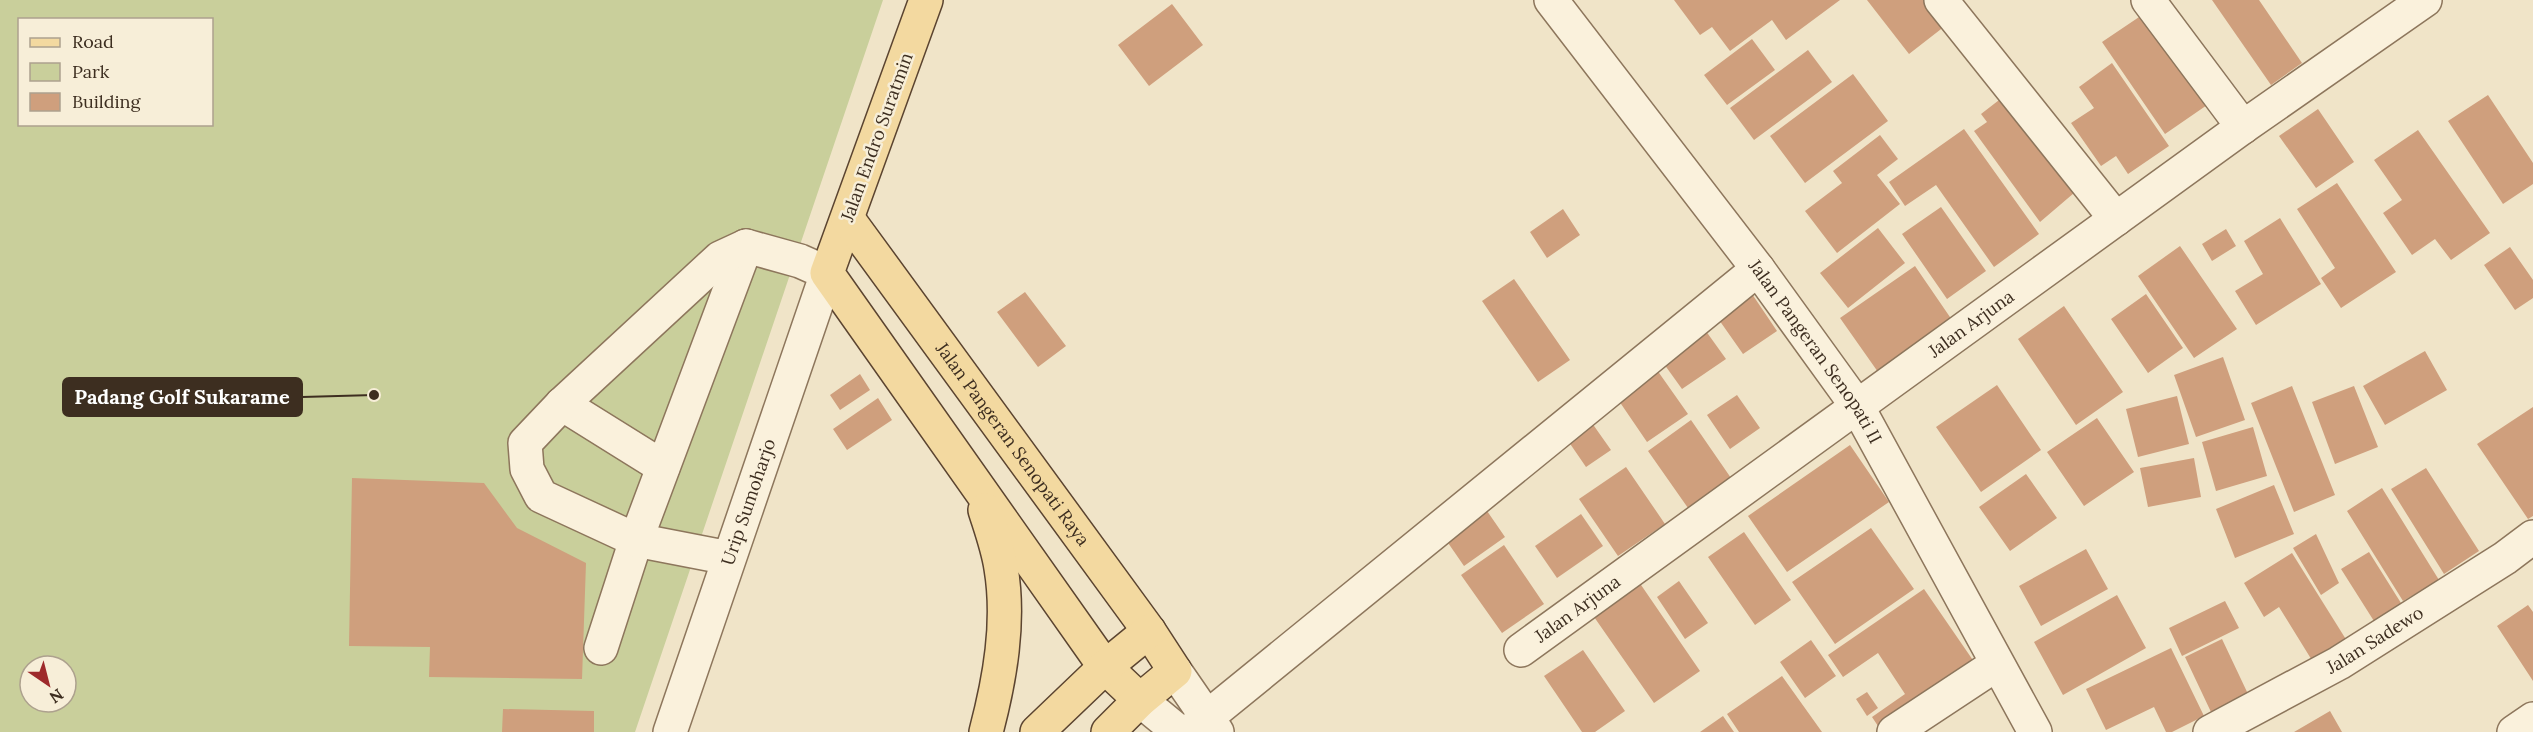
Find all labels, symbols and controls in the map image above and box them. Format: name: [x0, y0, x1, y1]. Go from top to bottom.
legend: [18, 18, 213, 126]
text: Road: [72, 30, 114, 53]
street label: Jalan Endro Suratmin: [835, 49, 918, 225]
text: Park: [72, 60, 110, 83]
text: Building: [72, 90, 142, 113]
street label: Jalan Pangeran Senopati II: [1743, 254, 1887, 447]
street label: Jalan Arjuna: [1923, 285, 2018, 363]
street label: Jalan Pangeran Senopati Raya: [930, 337, 1095, 550]
callout: Padang Golf Sukarame: [63, 378, 302, 416]
text: Padang Golf Sukarame: [74, 384, 290, 409]
street label: Urip Sumoharjo: [716, 436, 780, 568]
street label: Jalan Arjuna: [1529, 570, 1625, 648]
street label: Jalan Sadewo: [2321, 601, 2428, 679]
north arrow: [18, 654, 78, 714]
text: N: [46, 685, 67, 708]

